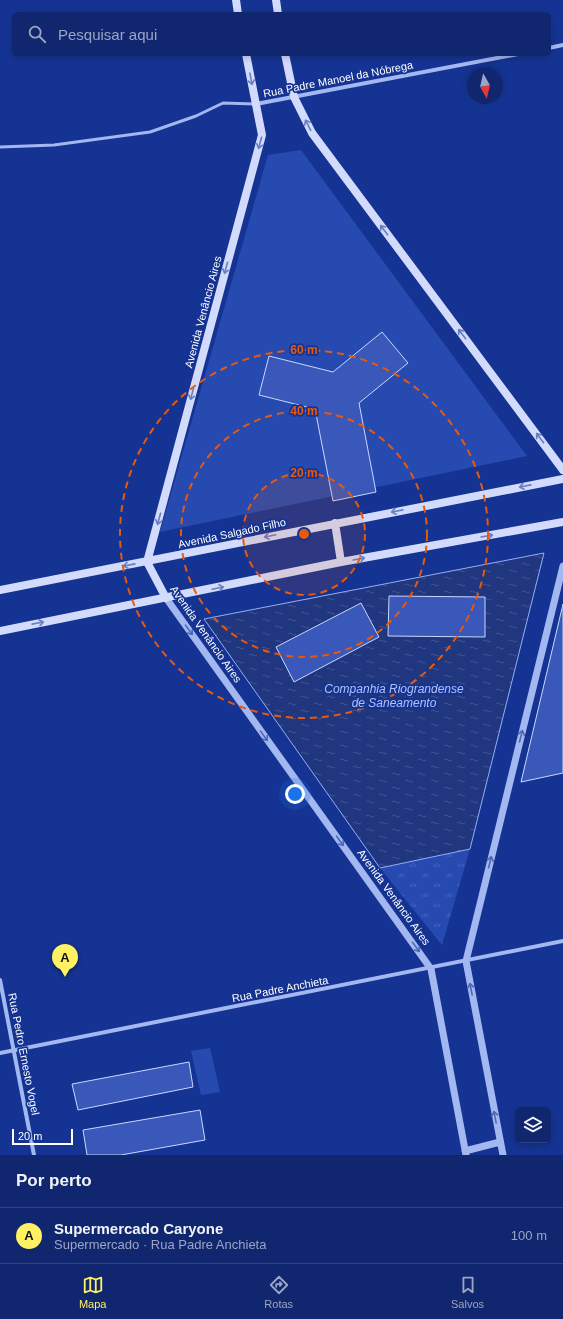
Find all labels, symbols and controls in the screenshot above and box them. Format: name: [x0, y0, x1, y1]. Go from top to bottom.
search box: [12, 12, 551, 56]
icon: search: [26, 23, 48, 45]
text: Pesquisar aqui: [58, 26, 157, 43]
street label: Rua Padre Manoel da Nóbrega: [262, 58, 415, 99]
north arrow: [467, 68, 503, 104]
one-way arrow: [248, 72, 256, 85]
one-way arrow: [304, 119, 311, 131]
one-way arrow: [256, 136, 263, 149]
one-way arrow: [380, 225, 389, 236]
street label: Avenida Venâncio Aires: [182, 254, 224, 369]
one-way arrow: [222, 261, 229, 274]
one-way arrow: [458, 329, 466, 340]
text: 60 m: [290, 343, 318, 357]
one-way arrow: [188, 387, 196, 400]
text: 40 m: [290, 404, 318, 418]
one-way arrow: [536, 433, 544, 444]
text: 20 m: [290, 466, 318, 480]
one-way arrow: [519, 482, 532, 490]
one-way arrow: [391, 507, 404, 515]
one-way arrow: [155, 512, 162, 525]
street label: Avenida Salgado Filho: [177, 516, 287, 550]
centre of rings: [297, 527, 311, 541]
one-way arrow: [480, 531, 493, 539]
one-way arrow: [264, 533, 277, 541]
one-way arrow: [352, 555, 365, 563]
one-way arrow: [122, 562, 135, 570]
street label: Avenida Venâncio Aires: [168, 583, 244, 685]
one-way arrow: [211, 583, 224, 591]
one-way arrow: [31, 619, 44, 627]
one-way arrow: [185, 624, 193, 635]
water label: Companhia Riograndense de Saneamento: [324, 682, 464, 710]
one-way arrow: [260, 730, 268, 741]
one-way arrow: [518, 730, 525, 743]
your location: [285, 784, 305, 804]
one-way arrow: [336, 836, 344, 847]
street label: Avenida Venâncio Aires: [355, 847, 433, 948]
one-way arrow: [487, 856, 494, 869]
one-way arrow: [412, 941, 420, 952]
pin: A: [52, 944, 78, 977]
street label: Rua Padre Anchieta: [231, 974, 330, 1004]
one-way arrow: [467, 983, 475, 996]
street label: Rua Pedro Ernesto Vogel: [6, 992, 42, 1116]
map controls: [515, 1107, 551, 1143]
button: layers: [515, 1107, 551, 1143]
one-way arrow: [491, 1111, 499, 1124]
scale bar: [12, 1127, 73, 1146]
text: 20 m: [18, 1130, 42, 1142]
text: Por perto: [16, 1171, 92, 1190]
text: Supermercado Caryone: [54, 1220, 223, 1237]
text: A: [24, 1228, 34, 1243]
text: 100 m: [511, 1228, 547, 1243]
text: Supermercado · Rua Padre Anchieta: [54, 1237, 266, 1252]
tab: Mapa: [79, 1274, 106, 1310]
tab: Rotas: [264, 1274, 293, 1310]
tab: Salvos: [451, 1274, 484, 1310]

